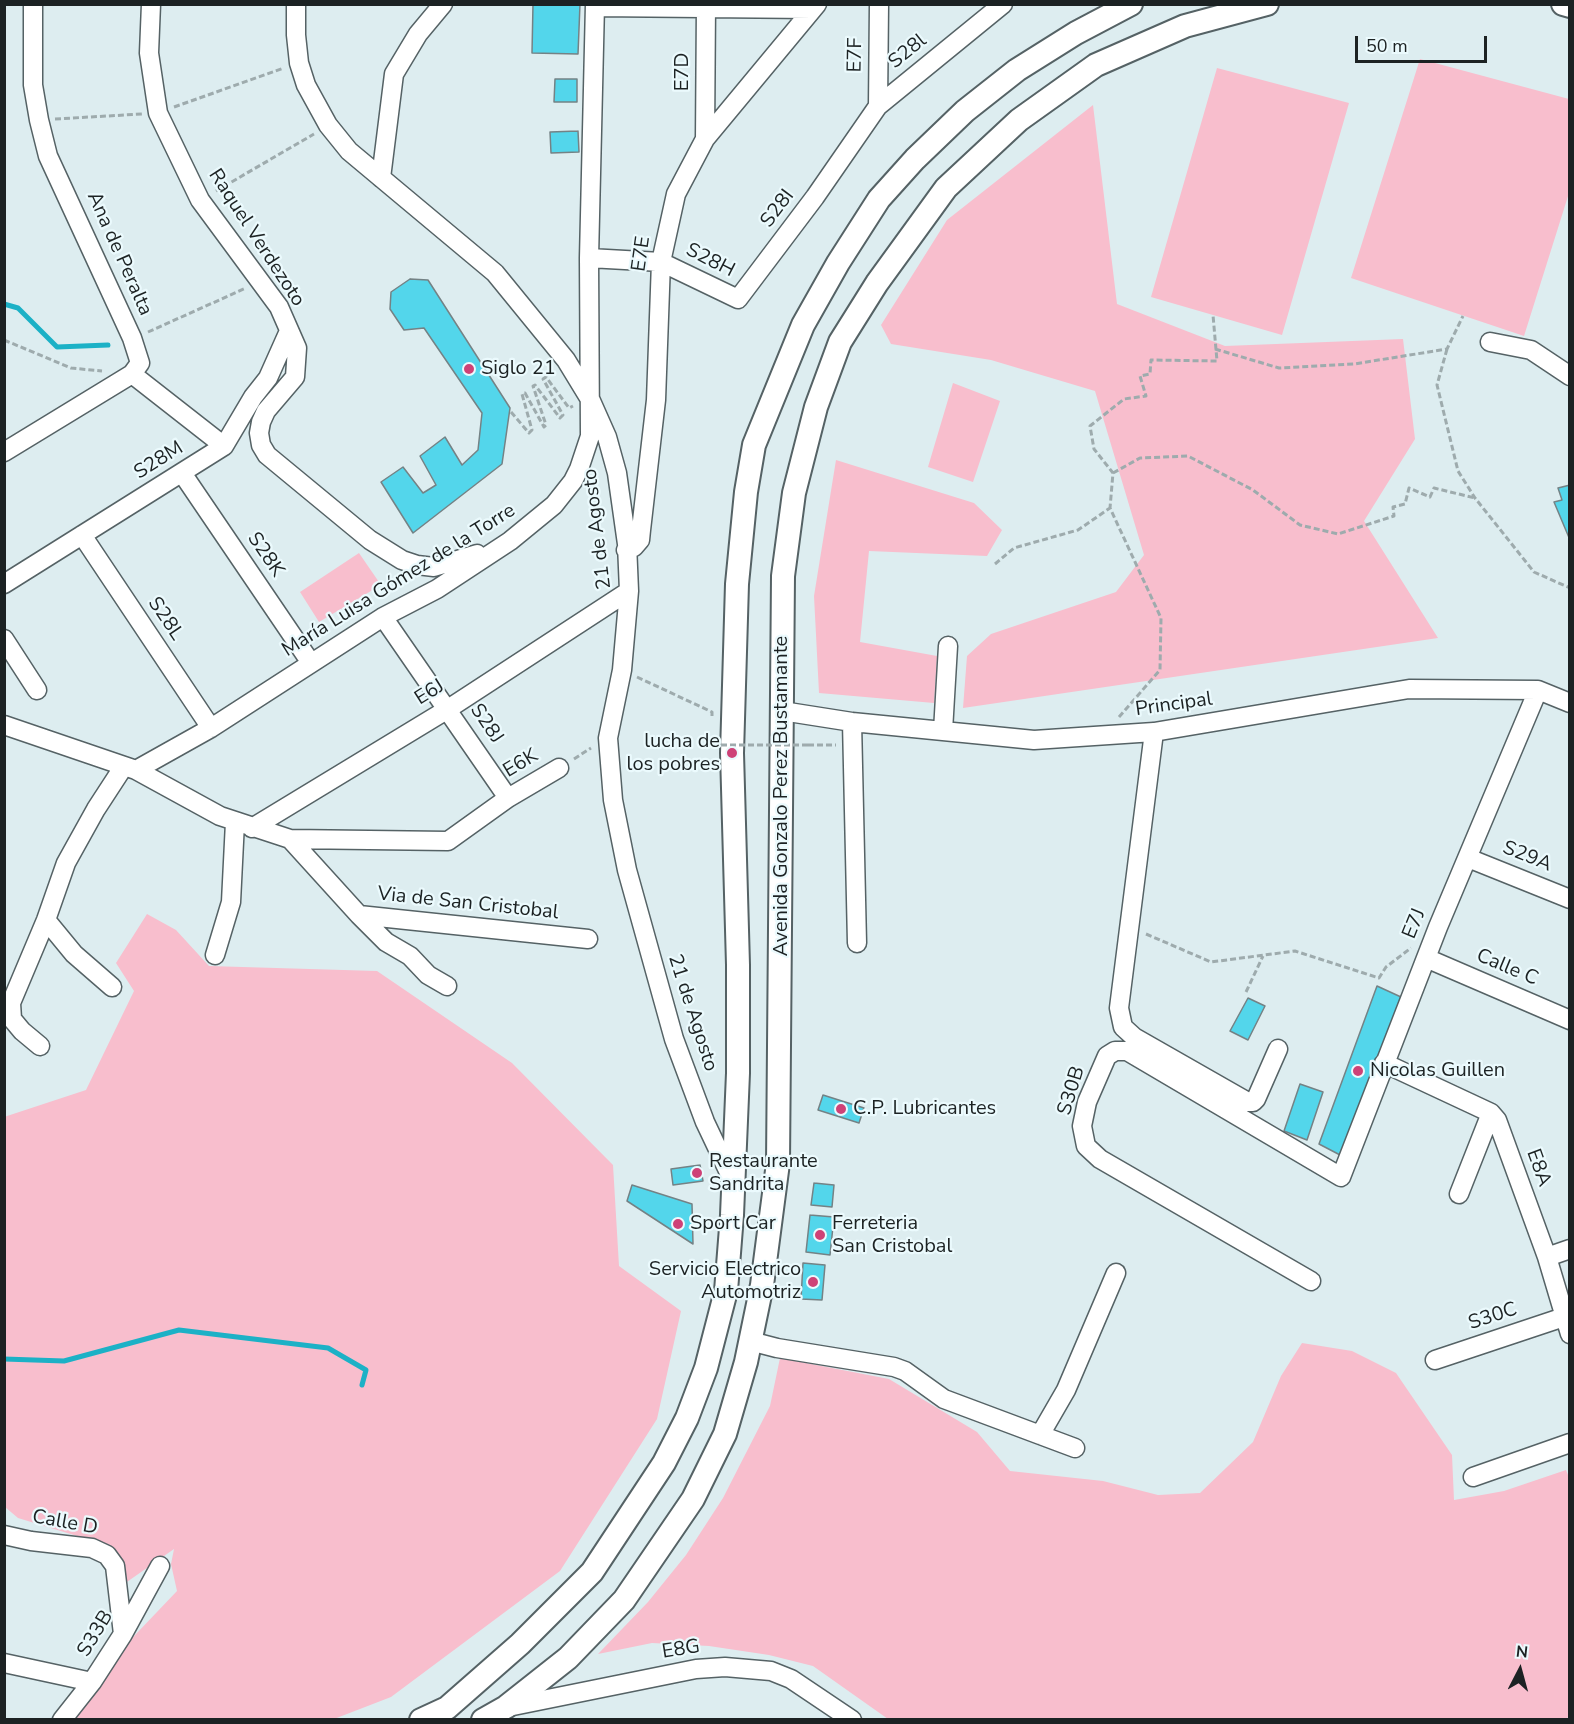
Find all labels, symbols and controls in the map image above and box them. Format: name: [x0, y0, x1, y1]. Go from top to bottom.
scale bar: [1358, 24, 1490, 62]
street label: S28l: [884, 29, 932, 75]
text: 50 m: [1366, 34, 1408, 58]
street label: E7F: [844, 37, 868, 73]
street label: E7D: [671, 53, 695, 91]
street label: Raquel Verdezoto: [203, 165, 309, 311]
street label: S28I: [756, 185, 800, 233]
street label: Ana de Peralta: [81, 188, 157, 320]
street label: E7E: [628, 235, 656, 273]
street label: S28H: [682, 239, 738, 283]
place label: Siglo 21: [481, 357, 556, 381]
marker: Siglo 21: [462, 362, 476, 376]
street label: S28M: [130, 437, 188, 485]
street label: 21 de Agosto: [579, 467, 617, 591]
street label: María Luisa Gómez de la Torre: [278, 499, 520, 663]
street label: S28K: [241, 528, 289, 582]
street label: S28L: [142, 593, 188, 645]
street label: Avenida Gonzalo Perez Bustamante: [770, 636, 794, 956]
street label: E6J: [411, 675, 449, 711]
street label: Principal: [1134, 688, 1214, 722]
street label: S28J: [464, 700, 508, 748]
place label: lucha de los pobres: [627, 730, 720, 777]
street label: E6K: [499, 744, 543, 784]
marker: lucha de los pobres: [725, 746, 739, 760]
street label: S29A: [1499, 836, 1555, 878]
street label: Via de San Cristobal: [376, 883, 560, 925]
street label: E7J: [1398, 906, 1432, 942]
street label: Calle C: [1473, 944, 1541, 992]
street label: 21 de Agosto: [662, 952, 722, 1074]
place label: Nicolas Guillen: [1370, 1059, 1505, 1083]
street label: S30B: [1053, 1064, 1091, 1118]
marker: Nicolas Guillen: [1351, 1064, 1365, 1078]
place label: C.P. Lubricantes: [853, 1097, 996, 1121]
marker: C.P. Lubricantes: [834, 1102, 848, 1116]
street label: E8A: [1520, 1146, 1556, 1190]
place label: Restaurante Sandrita: [709, 1150, 818, 1197]
marker: Restaurante Sandrita: [690, 1166, 704, 1180]
place label: Sport Car: [690, 1212, 776, 1236]
place label: Ferreteria San Cristobal: [832, 1212, 952, 1259]
marker: Sport Car: [671, 1217, 685, 1231]
marker: Ferreteria San Cristobal: [813, 1228, 827, 1242]
place label: Servicio Electrico Automotriz: [649, 1258, 801, 1305]
marker: Servicio Electrico Automotriz: [806, 1275, 820, 1289]
street label: S30C: [1466, 1298, 1520, 1336]
street label: Calle D: [30, 1505, 100, 1541]
street label: S33B: [73, 1606, 119, 1662]
street label: E8G: [660, 1635, 702, 1665]
north arrow: [1490, 1640, 1550, 1700]
text: N: [1515, 1641, 1529, 1664]

